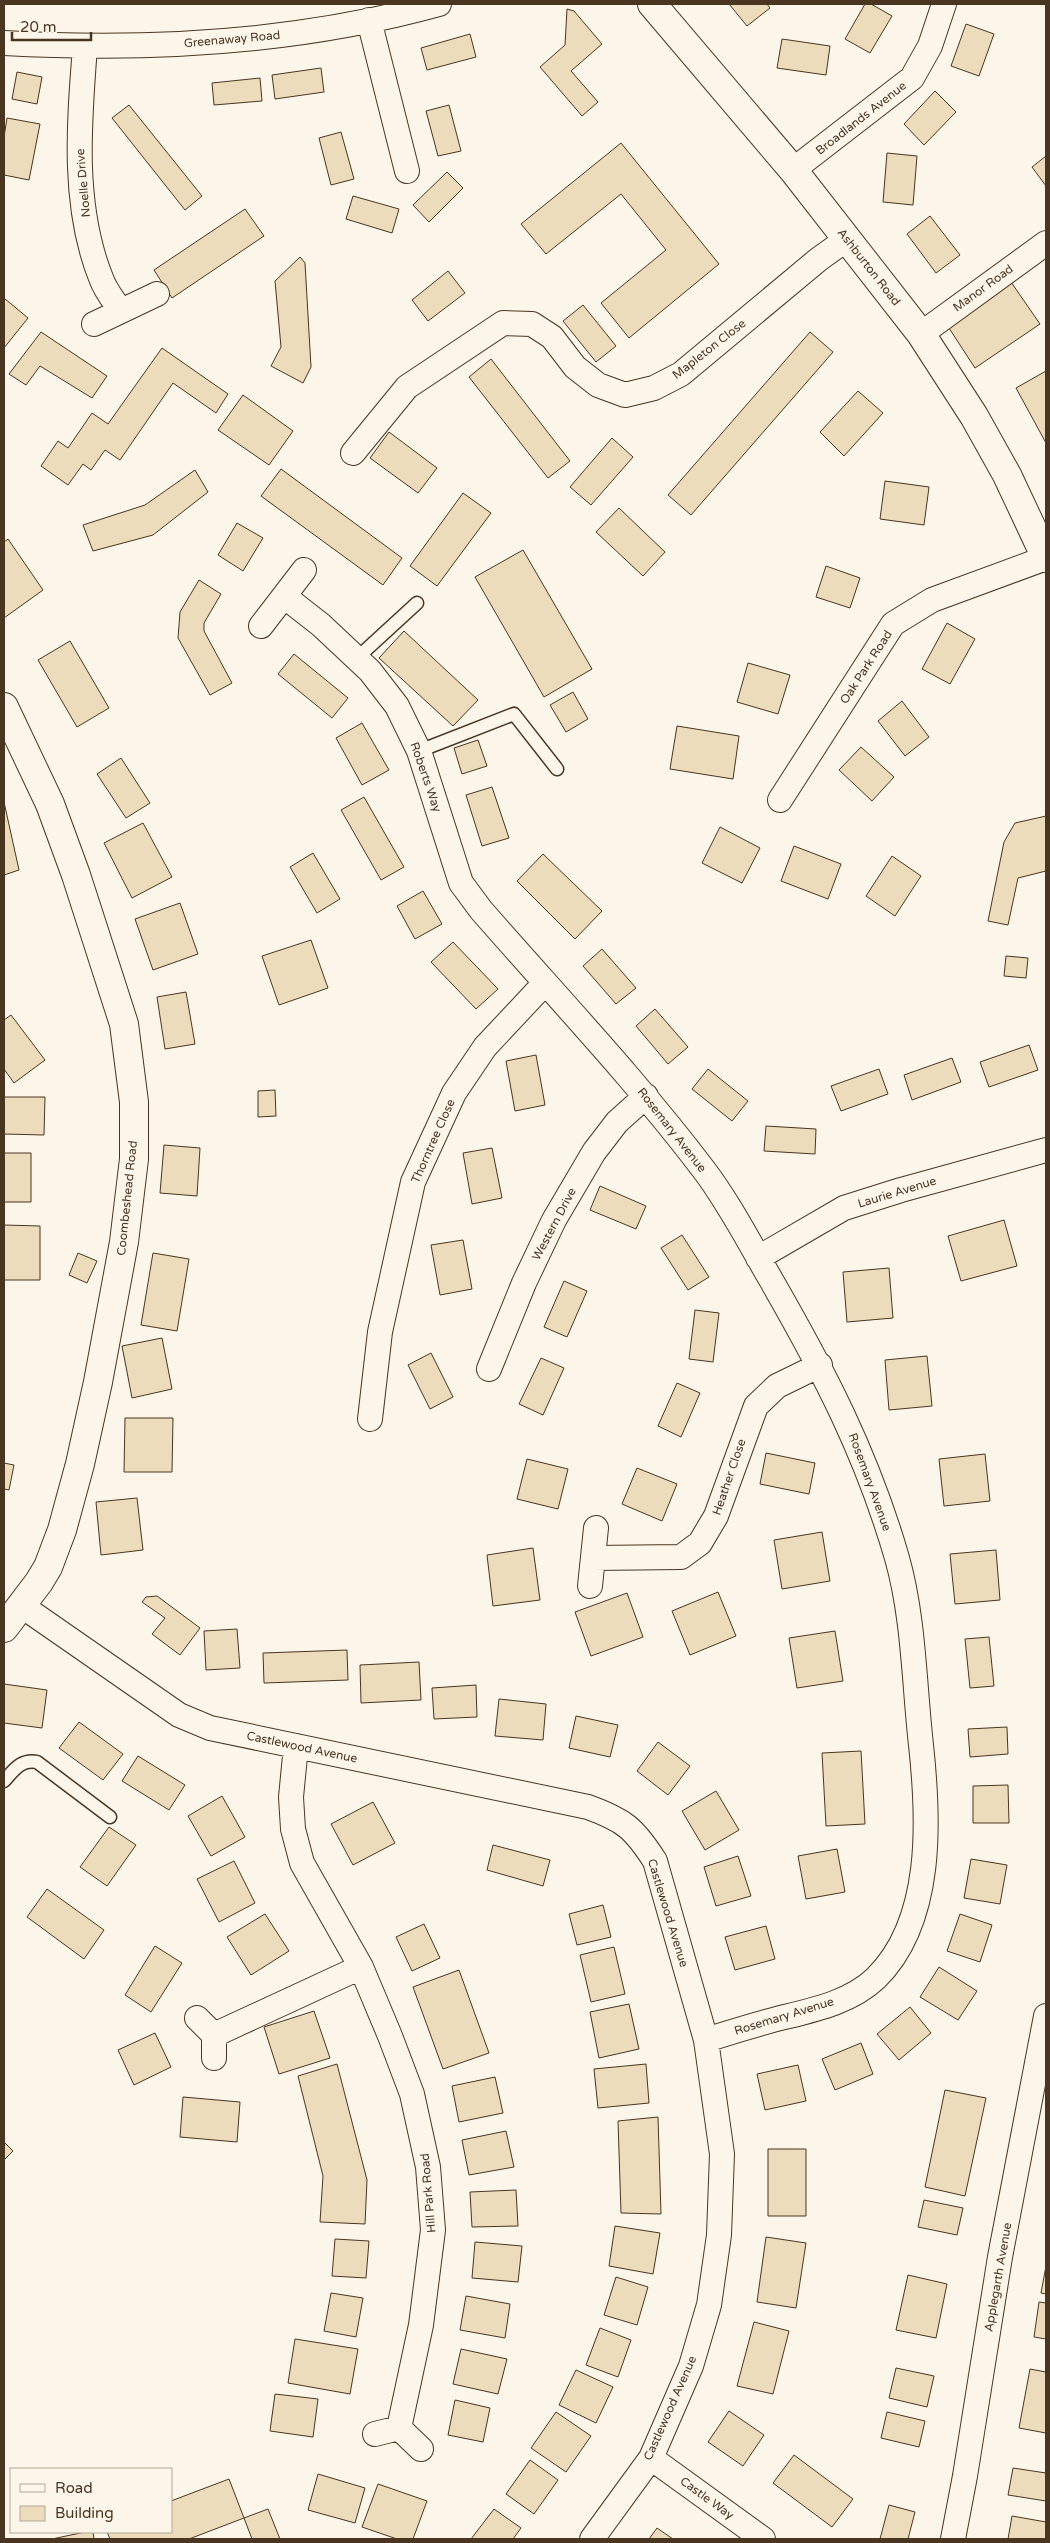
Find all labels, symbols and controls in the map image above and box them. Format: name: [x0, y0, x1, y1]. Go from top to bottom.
scale bar: [12, 10, 91, 42]
text: 20 m: [20, 18, 57, 36]
street label: Greenaway Road: [183, 28, 281, 50]
street label: Broadlands Avenue: [813, 78, 909, 158]
street label: Noelle Drive: [73, 148, 93, 218]
street label: Ashburton Road: [835, 226, 903, 308]
street label: Manor Road: [950, 262, 1016, 314]
street label: Mapleton Close: [670, 316, 749, 382]
street label: Oak Park Road: [837, 628, 895, 706]
street label: Roberts Way: [407, 740, 445, 814]
street label: Rosemary Avenue: [635, 1085, 709, 1175]
street label: Thorntree Close: [408, 1097, 458, 1185]
street label: Coombeshead Road: [114, 1140, 140, 1256]
street label: Laurie Avenue: [856, 1173, 938, 1211]
street label: Western Drive: [529, 1185, 579, 1263]
street label: Rosemary Avenue: [846, 1431, 894, 1533]
street label: Heather Close: [709, 1437, 749, 1517]
street label: Castlewood Avenue: [245, 1728, 359, 1766]
street label: Castlewood Avenue: [645, 1857, 691, 1969]
street label: Rosemary Avenue: [733, 1994, 836, 2038]
street label: Hill Park Road: [418, 2153, 438, 2233]
street label: Applegarth Avenue: [981, 2221, 1015, 2333]
street label: Castlewood Avenue: [641, 2353, 699, 2462]
legend: [10, 2468, 172, 2533]
street label: Castle Way: [677, 2474, 737, 2523]
text: Road: [55, 2479, 93, 2497]
text: Building: [55, 2504, 114, 2522]

